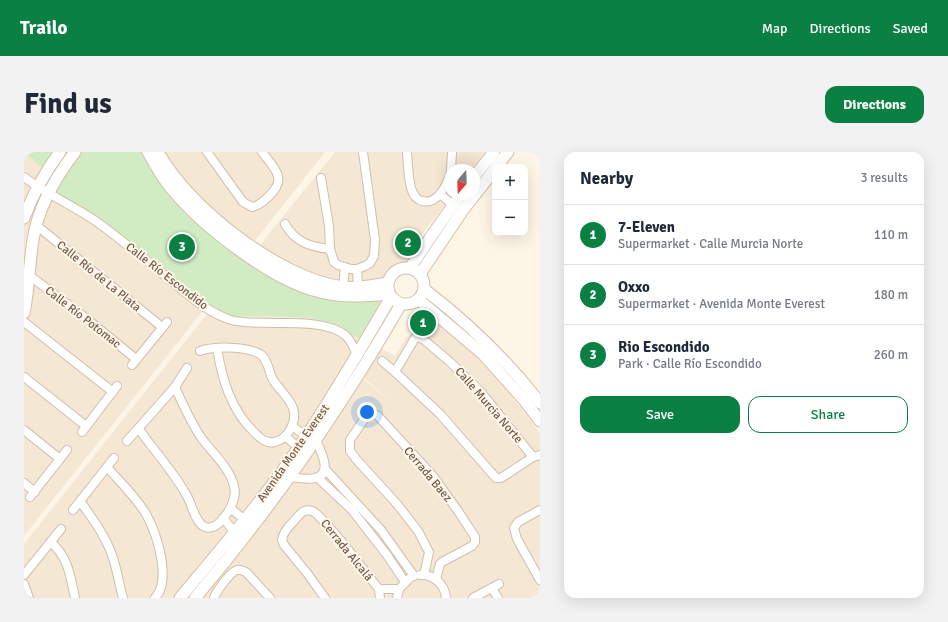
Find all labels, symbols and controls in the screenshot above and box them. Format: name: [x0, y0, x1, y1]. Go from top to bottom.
text: Trailo: [20, 16, 67, 40]
text: Map: [762, 20, 788, 37]
text: Directions: [810, 20, 871, 37]
text: Saved: [893, 20, 928, 37]
button: Directions: [825, 86, 924, 123]
text: Find us: [24, 87, 112, 121]
north arrow: [444, 164, 480, 200]
map controls: [492, 164, 528, 236]
button: +: [492, 164, 528, 200]
text: Nearby: [580, 168, 633, 189]
text: 3 results: [860, 170, 908, 186]
button: −: [492, 200, 528, 236]
text: 7-Eleven: [618, 218, 675, 236]
text: 1: [589, 227, 597, 243]
text: 110 m: [874, 227, 908, 243]
pin: 2: [395, 228, 421, 258]
pin: 3: [169, 232, 195, 262]
text: Supermarket · Calle Murcia Norte: [618, 236, 803, 252]
street label: Calle Río de La Plata: [53, 238, 144, 315]
street label: Calle Río Escondido: [122, 240, 211, 313]
text: Oxxo: [618, 278, 650, 296]
street label: Calle Río Potomac: [42, 283, 124, 352]
text: 2: [589, 287, 597, 303]
text: 180 m: [874, 287, 908, 303]
text: Supermarket · Avenida Monte Everest: [618, 296, 825, 312]
pin: 1: [410, 308, 436, 338]
text: Rio Escondido: [618, 338, 710, 356]
text: 3: [589, 347, 597, 363]
text: 260 m: [874, 347, 908, 363]
text: Park · Calle Río Escondido: [618, 356, 762, 372]
street label: Calle Murcia Norte: [451, 364, 526, 446]
button: Save: [580, 396, 740, 433]
button: Share: [748, 396, 908, 433]
street label: Avenida Monte Everest: [254, 401, 333, 505]
your location: [357, 402, 377, 422]
street label: Cerrada Baez: [400, 444, 455, 505]
street label: Cerrada Alcalá: [317, 516, 376, 584]

